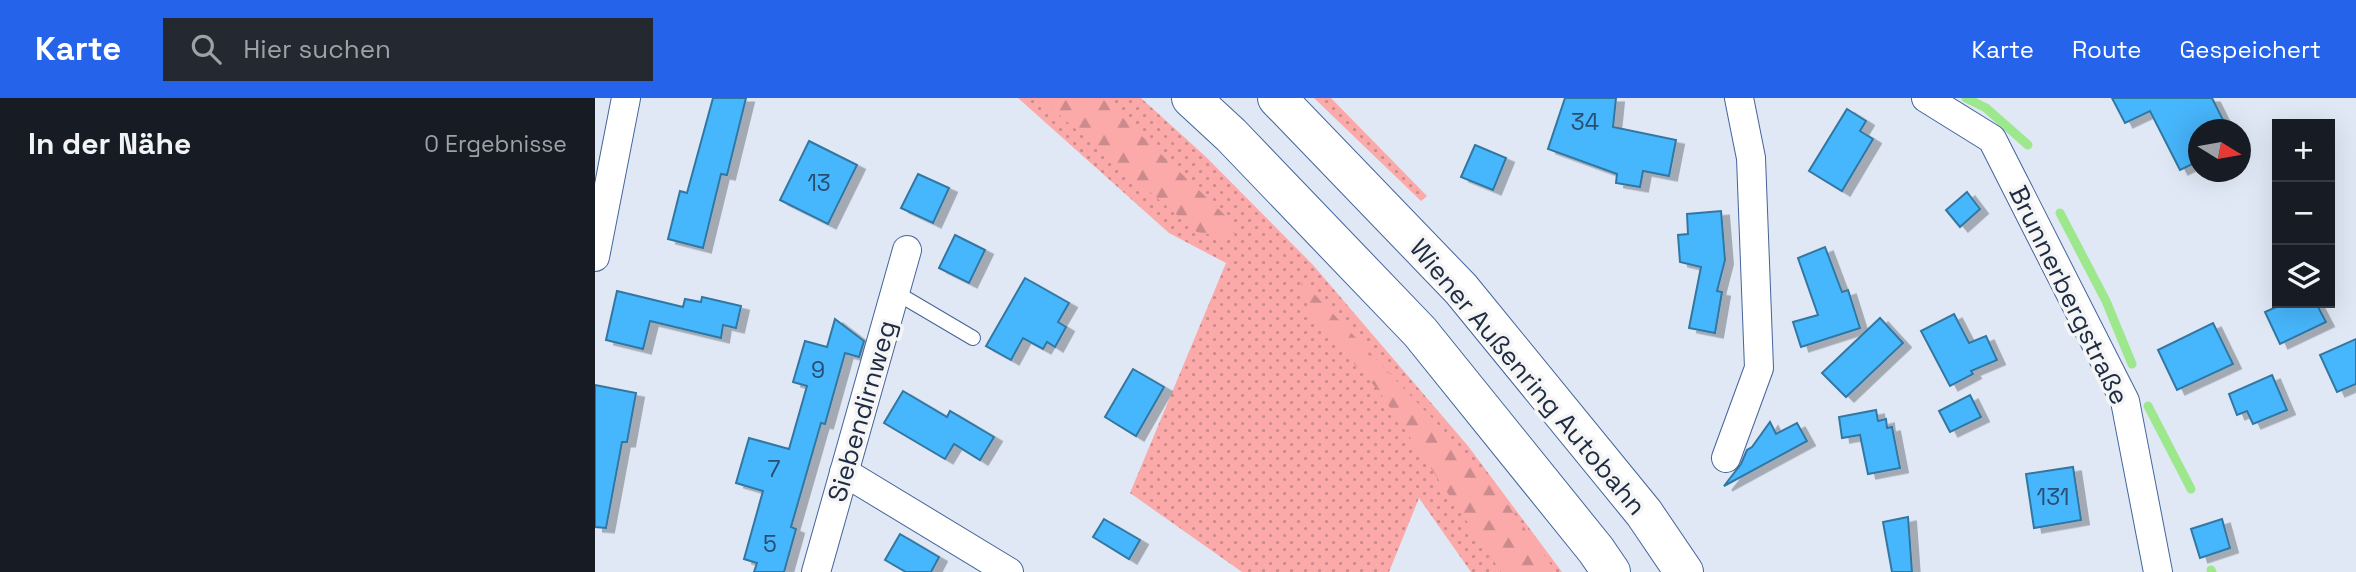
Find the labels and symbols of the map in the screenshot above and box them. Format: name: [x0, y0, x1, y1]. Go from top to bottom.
house number: 34: [1571, 107, 1599, 137]
north arrow: [2188, 119, 2251, 182]
house number: 13: [807, 168, 831, 198]
street label: Brunnerbergstraße: [2001, 180, 2137, 410]
street label: Wiener Außenring Autobahn: [1402, 232, 1654, 522]
street label: Siebendirnweg: [820, 316, 904, 506]
house number: 9: [811, 355, 825, 385]
house number: 7: [768, 454, 781, 484]
house number: 131: [2037, 482, 2069, 512]
house number: 5: [763, 529, 777, 559]

